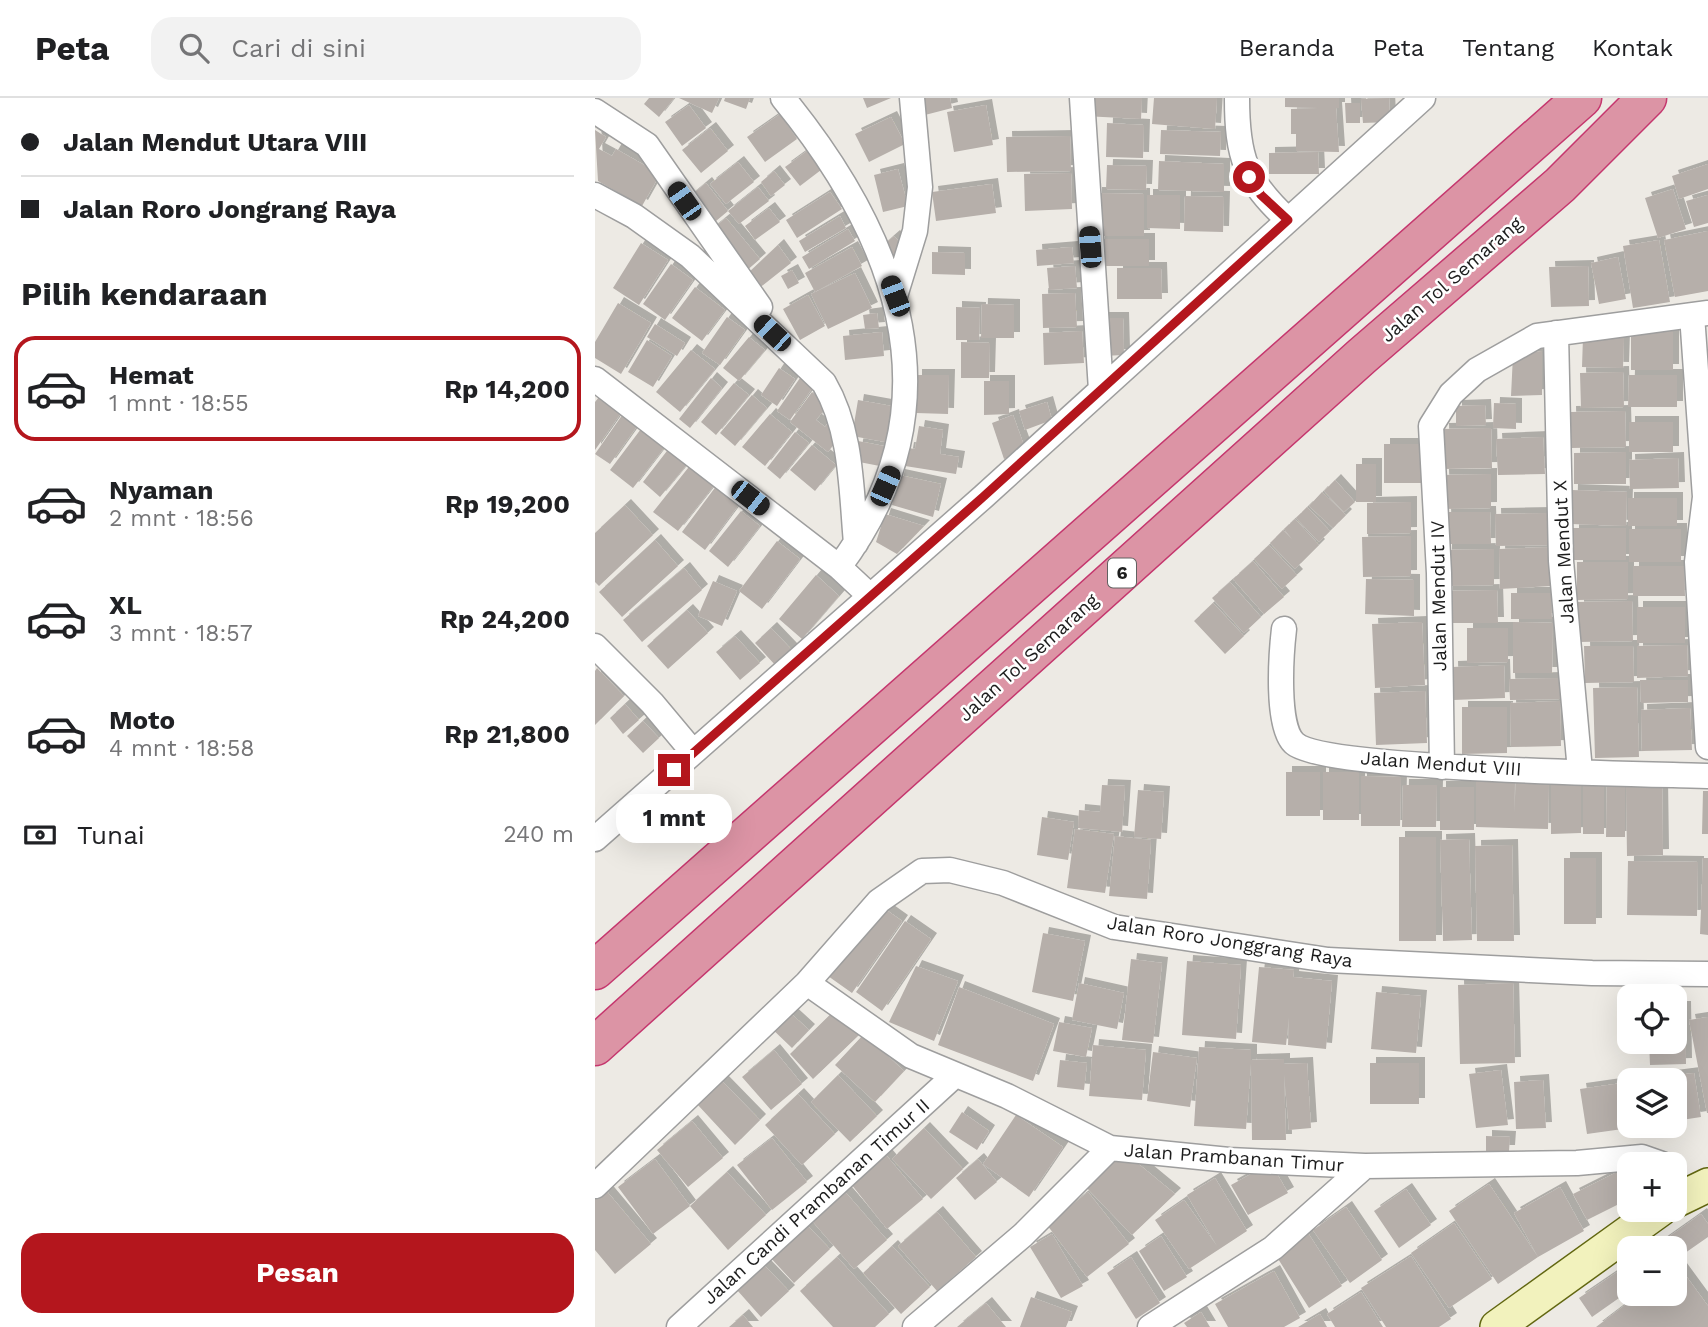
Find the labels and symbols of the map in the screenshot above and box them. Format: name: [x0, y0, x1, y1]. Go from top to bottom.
route start: [1233, 161, 1265, 193]
car: [664, 178, 705, 224]
street label: Jalan Tol Semarang: [1376, 211, 1527, 347]
car: [1079, 225, 1102, 269]
car: [878, 273, 913, 319]
car: [750, 311, 795, 355]
car: [867, 463, 904, 509]
car: [727, 477, 774, 519]
street label: Jalan Mendut X: [1548, 479, 1579, 625]
street label: Jalan Mendut IV: [1426, 520, 1451, 672]
road number: 6: [1108, 559, 1136, 588]
street label: Jalan Tol Semarang: [954, 588, 1104, 726]
street label: Jalan Mendut VIII: [1360, 746, 1522, 781]
route end: [658, 754, 690, 786]
callout: 1 mnt: [616, 794, 732, 844]
street label: Jalan Roro Jonggrang Raya: [1106, 911, 1355, 972]
street label: Jalan Candi Prambanan Timur II: [698, 1093, 934, 1309]
street label: Jalan Prambanan Timur: [1123, 1138, 1345, 1177]

